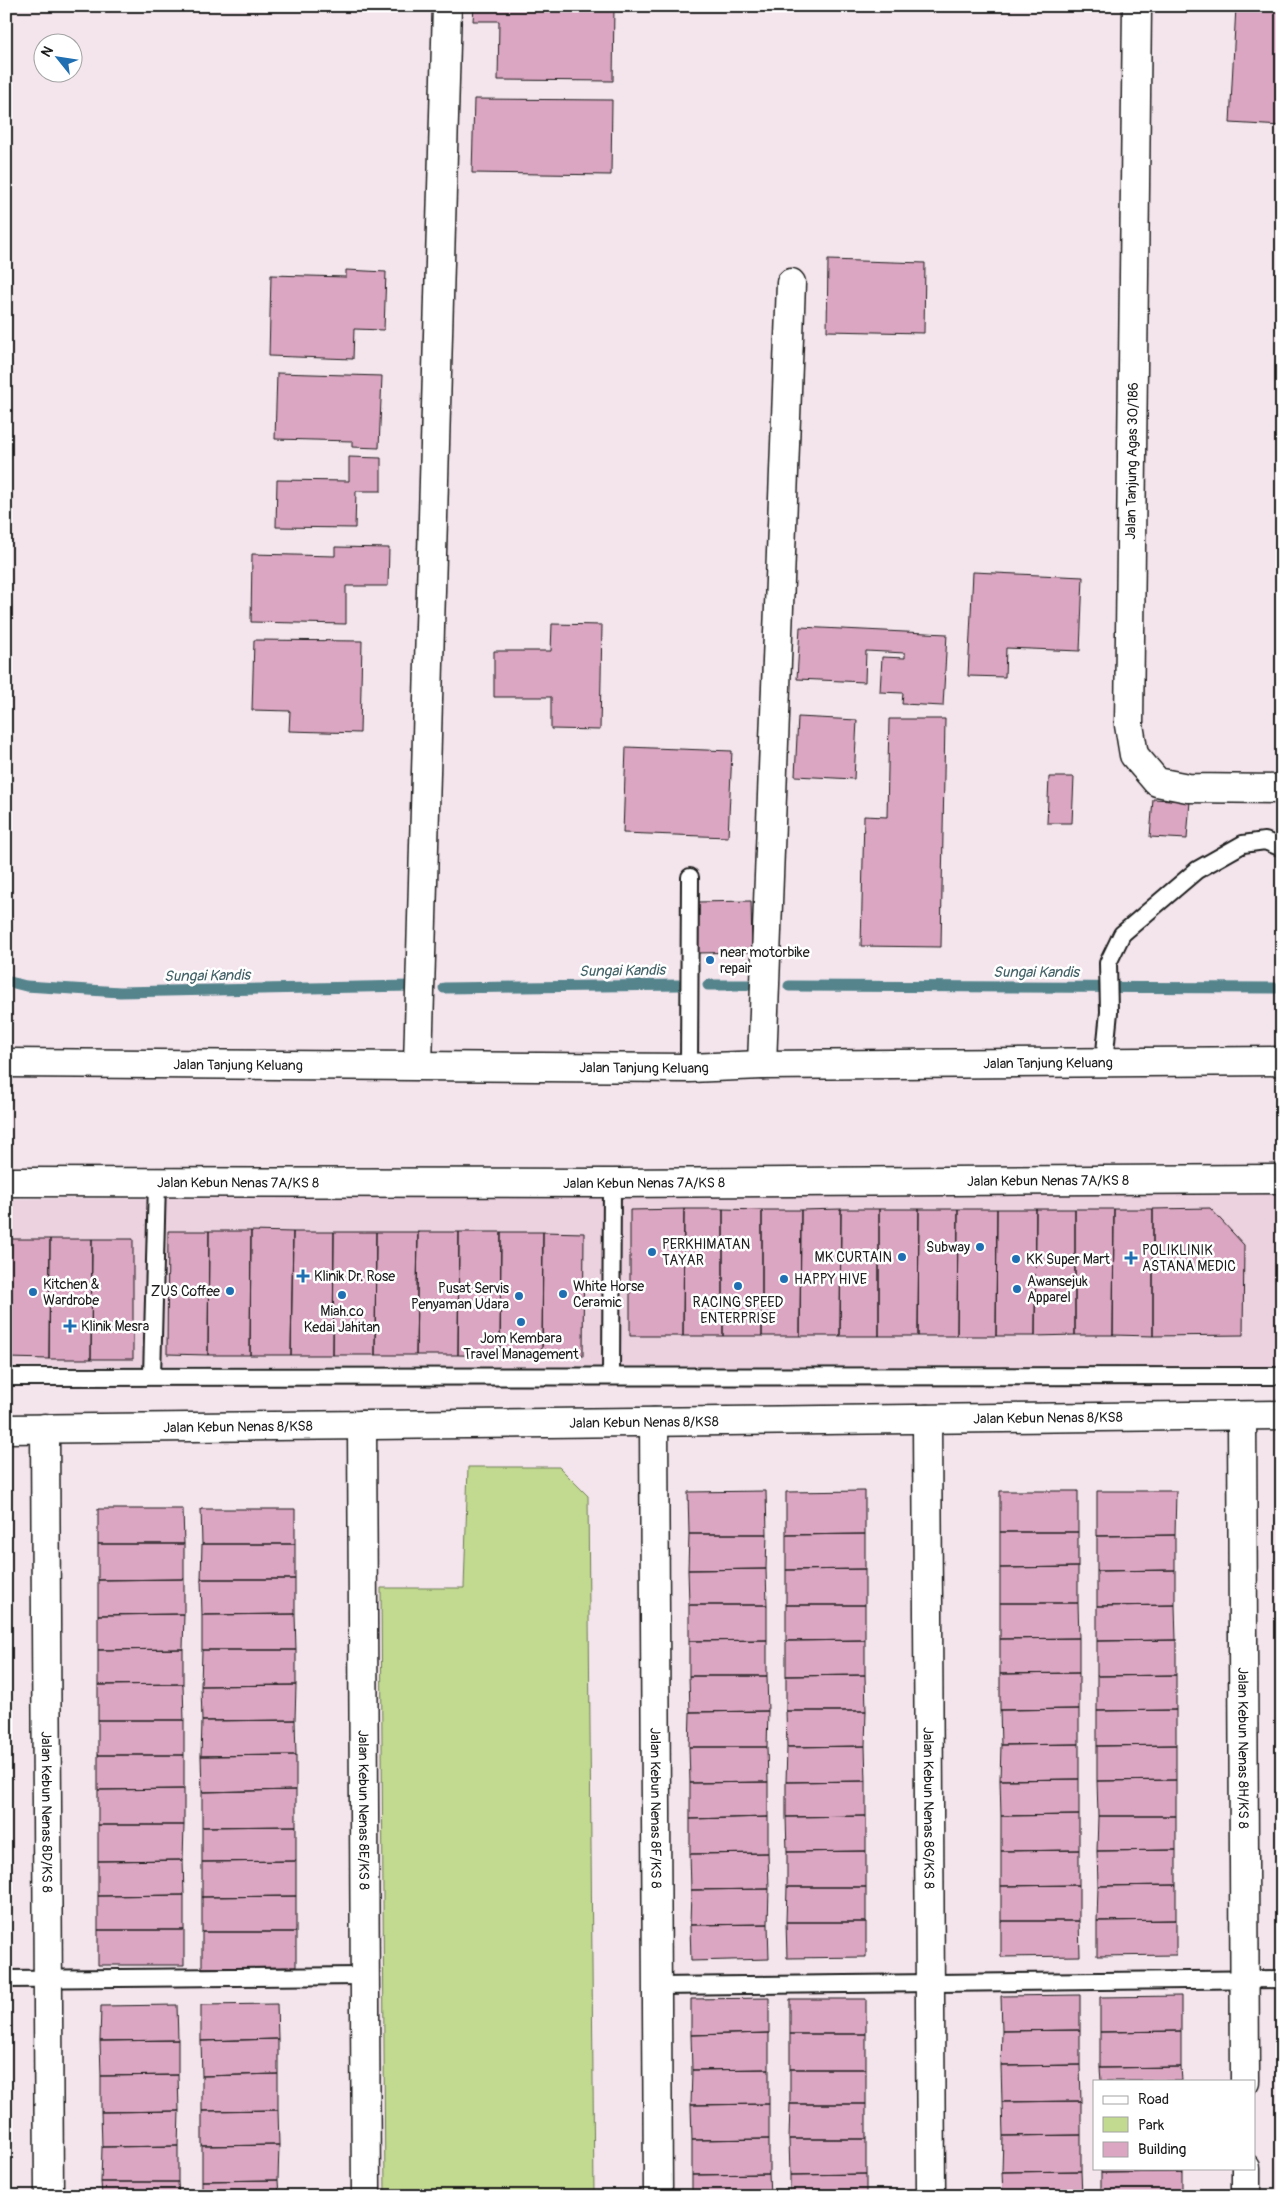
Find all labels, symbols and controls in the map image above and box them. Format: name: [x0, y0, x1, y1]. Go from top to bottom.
north arrow: [32, 32, 82, 82]
text: N: [37, 43, 57, 60]
street label: Jalan Tanjung Agas 30/186: [1122, 382, 1142, 540]
place label: near motorbike repair: [720, 944, 810, 977]
marker: near motorbike repair: [704, 954, 716, 966]
water label: Sungai Kandis: [579, 961, 667, 981]
water label: Sungai Kandis: [993, 963, 1081, 982]
water label: Sungai Kandis: [164, 966, 252, 986]
street label: Jalan Tanjung Keluang: [983, 1054, 1113, 1072]
street label: Jalan Tanjung Keluang: [173, 1056, 303, 1074]
street label: Jalan Tanjung Keluang: [579, 1059, 709, 1077]
street label: Jalan Kebun Nenas 7A/KS 8: [967, 1171, 1129, 1189]
street label: Jalan Kebun Nenas 7A/KS 8: [157, 1174, 319, 1191]
street label: Jalan Kebun Nenas 7A/KS 8: [563, 1174, 725, 1192]
place label: PERKHIMATAN TAYAR: [662, 1236, 750, 1269]
place label: Subway: [926, 1239, 970, 1256]
marker: Subway: [974, 1241, 986, 1253]
place label: POLIKLINIK ASTANA MEDIC: [1142, 1242, 1236, 1275]
marker: PERKHIMATAN TAYAR: [646, 1246, 658, 1258]
place label: MK CURTAIN: [815, 1249, 892, 1266]
marker: MK CURTAIN: [896, 1251, 908, 1263]
place label: KK Super Mart: [1026, 1251, 1110, 1268]
marker: POLIKLINIK ASTANA MEDIC: [1124, 1251, 1138, 1265]
marker: KK Super Mart: [1010, 1253, 1022, 1265]
place label: Klinik Dr. Rose: [314, 1268, 395, 1285]
marker: Klinik Dr. Rose: [296, 1269, 310, 1283]
place label: HAPPY HIVE: [794, 1271, 867, 1288]
marker: HAPPY HIVE: [778, 1273, 790, 1285]
place label: Awansejuk Apparel: [1027, 1273, 1088, 1306]
place label: Kitchen & Wardrobe: [43, 1276, 100, 1309]
place label: White Horse Ceramic: [573, 1278, 644, 1311]
place label: Pusat Servis Penyaman Udara: [411, 1280, 510, 1313]
marker: RACING SPEED ENTERPRISE: [732, 1280, 744, 1292]
place label: ZUS Coffee: [151, 1283, 220, 1300]
marker: Awansejuk Apparel: [1011, 1283, 1023, 1295]
marker: ZUS Coffee: [224, 1285, 236, 1297]
marker: Kitchen & Wardrobe: [27, 1286, 39, 1298]
marker: White Horse Ceramic: [557, 1288, 569, 1300]
marker: Miah.co Kedai Jahitan: [336, 1289, 348, 1301]
marker: Pusat Servis Penyaman Udara: [513, 1290, 525, 1302]
place label: RACING SPEED ENTERPRISE: [693, 1294, 784, 1327]
place label: Miah.co Kedai Jahitan: [304, 1303, 380, 1336]
marker: Jom Kembara Travel Management: [515, 1316, 527, 1328]
place label: Klinik Mesra: [81, 1318, 149, 1335]
marker: Klinik Mesra: [63, 1319, 77, 1333]
place label: Jom Kembara Travel Management: [463, 1330, 579, 1363]
street label: Jalan Kebun Nenas 8/KS8: [973, 1408, 1123, 1427]
street label: Jalan Kebun Nenas 8/KS8: [569, 1413, 719, 1431]
street label: Jalan Kebun Nenas 8/KS8: [163, 1417, 313, 1436]
street label: Jalan Kebun Nenas 8H/KS 8: [1235, 1667, 1252, 1829]
street label: Jalan Kebun Nenas 8F/KS 8: [647, 1727, 665, 1889]
street label: Jalan Kebun Nenas 8G/KS 8: [920, 1727, 938, 1889]
street label: Jalan Kebun Nenas 8E/KS 8: [355, 1730, 373, 1890]
street label: Jalan Kebun Nenas 8D/KS 8: [38, 1731, 56, 1893]
legend: [1093, 2080, 1256, 2170]
text: Road: [1138, 2090, 1169, 2109]
text: Park: [1138, 2116, 1165, 2135]
text: Building: [1138, 2140, 1186, 2159]

